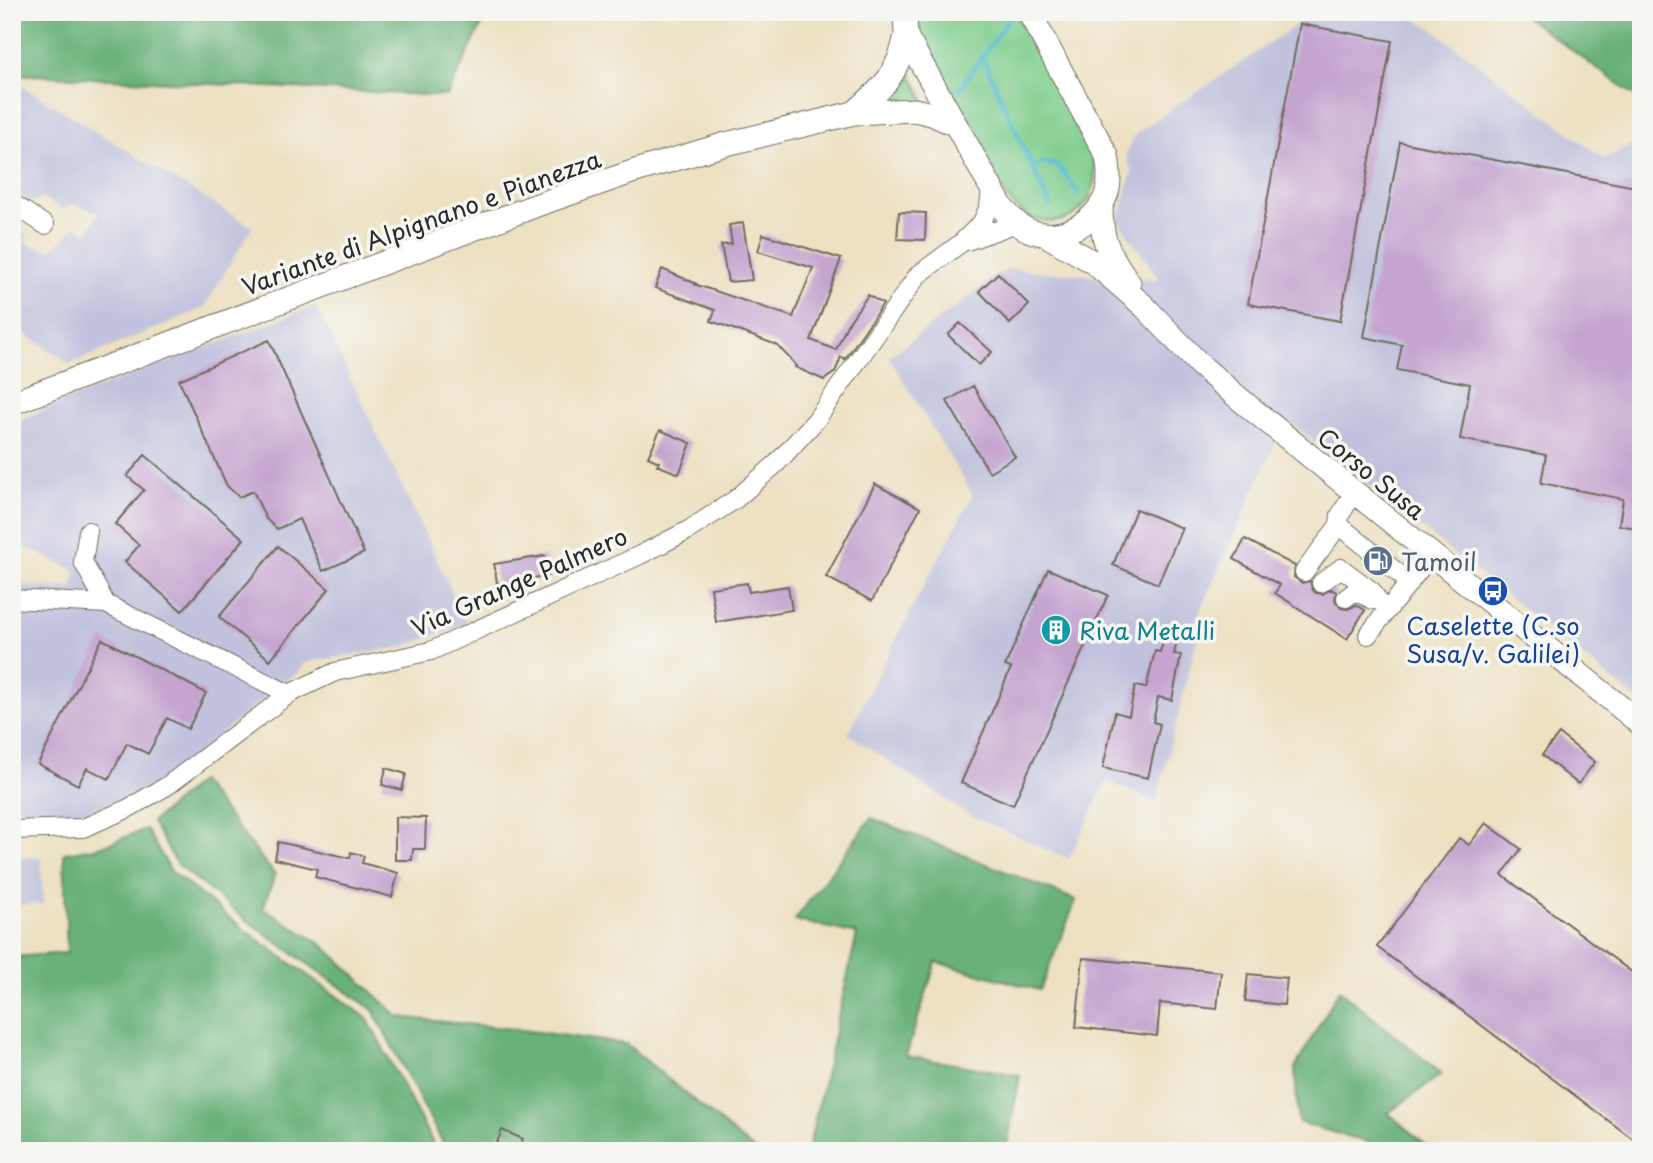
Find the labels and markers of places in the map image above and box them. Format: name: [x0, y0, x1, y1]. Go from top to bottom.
place label: Tamoil: [1401, 543, 1477, 579]
fuel station icon: Tamoil: [1361, 544, 1395, 578]
bus stop icon: Caselette (C.so Susa/v. Galilei): [1476, 574, 1510, 608]
place label: Caselette (C.so Susa/v. Galilei): [1406, 607, 1580, 671]
place label: Riva Metalli: [1079, 612, 1215, 648]
building icon: Riva Metalli: [1039, 613, 1073, 647]

